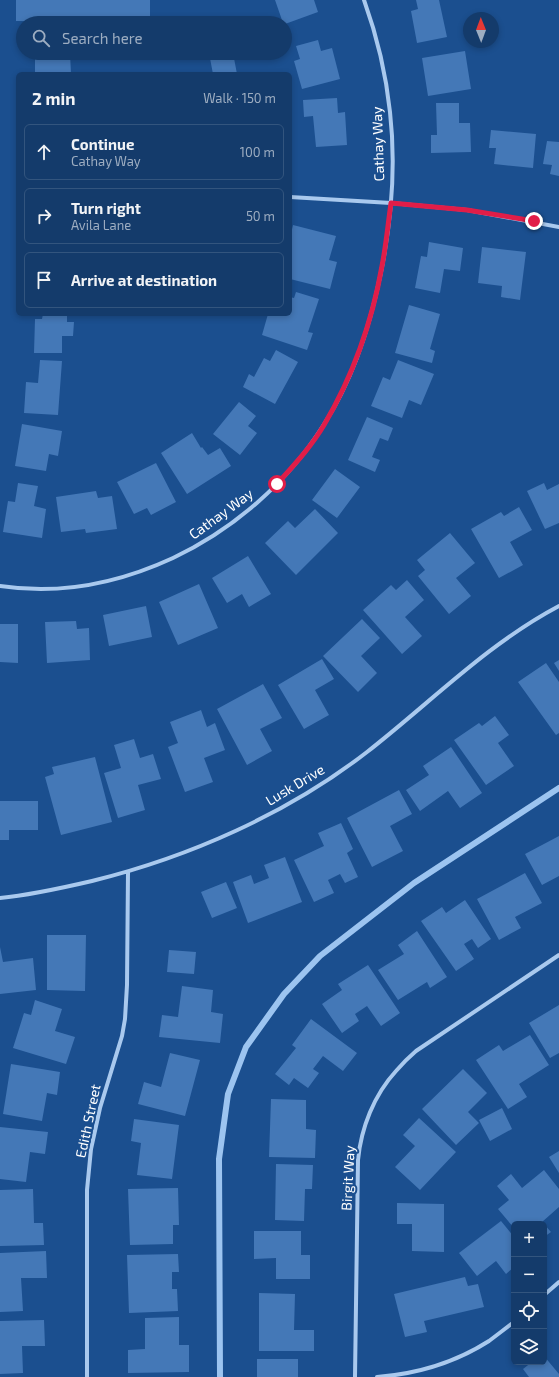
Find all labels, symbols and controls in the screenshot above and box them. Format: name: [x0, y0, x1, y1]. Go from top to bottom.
north arrow: [463, 12, 499, 48]
search box: [16, 16, 292, 60]
icon: search: [30, 27, 52, 49]
text: Search here: [62, 29, 143, 47]
text: 2 min: [32, 88, 75, 108]
text: Walk · 150 m: [203, 90, 276, 106]
street label: Cathay Way: [368, 106, 387, 182]
text: Continue: [71, 135, 134, 153]
icon: ahead: [33, 141, 55, 163]
text: 100 m: [240, 144, 275, 160]
text: Cathay Way: [71, 153, 141, 169]
text: Turn right: [71, 199, 141, 217]
icon: right: [33, 205, 55, 227]
text: 50 m: [246, 208, 275, 224]
route end: [525, 212, 543, 230]
text: Avila Lane: [71, 217, 131, 233]
icon: arrive: [33, 269, 55, 291]
text: Arrive at destination: [71, 271, 217, 289]
route start: [268, 475, 286, 493]
street label: Cathay Way: [185, 484, 257, 543]
street label: Lusk Drive: [262, 760, 327, 809]
street label: Edith Street: [71, 1083, 104, 1159]
street label: Birgit Way: [337, 1144, 358, 1211]
map controls: [511, 1221, 547, 1365]
button: +: [511, 1221, 547, 1257]
button: −: [511, 1257, 547, 1293]
button: locate: [511, 1293, 547, 1329]
button: layers: [511, 1329, 547, 1365]

